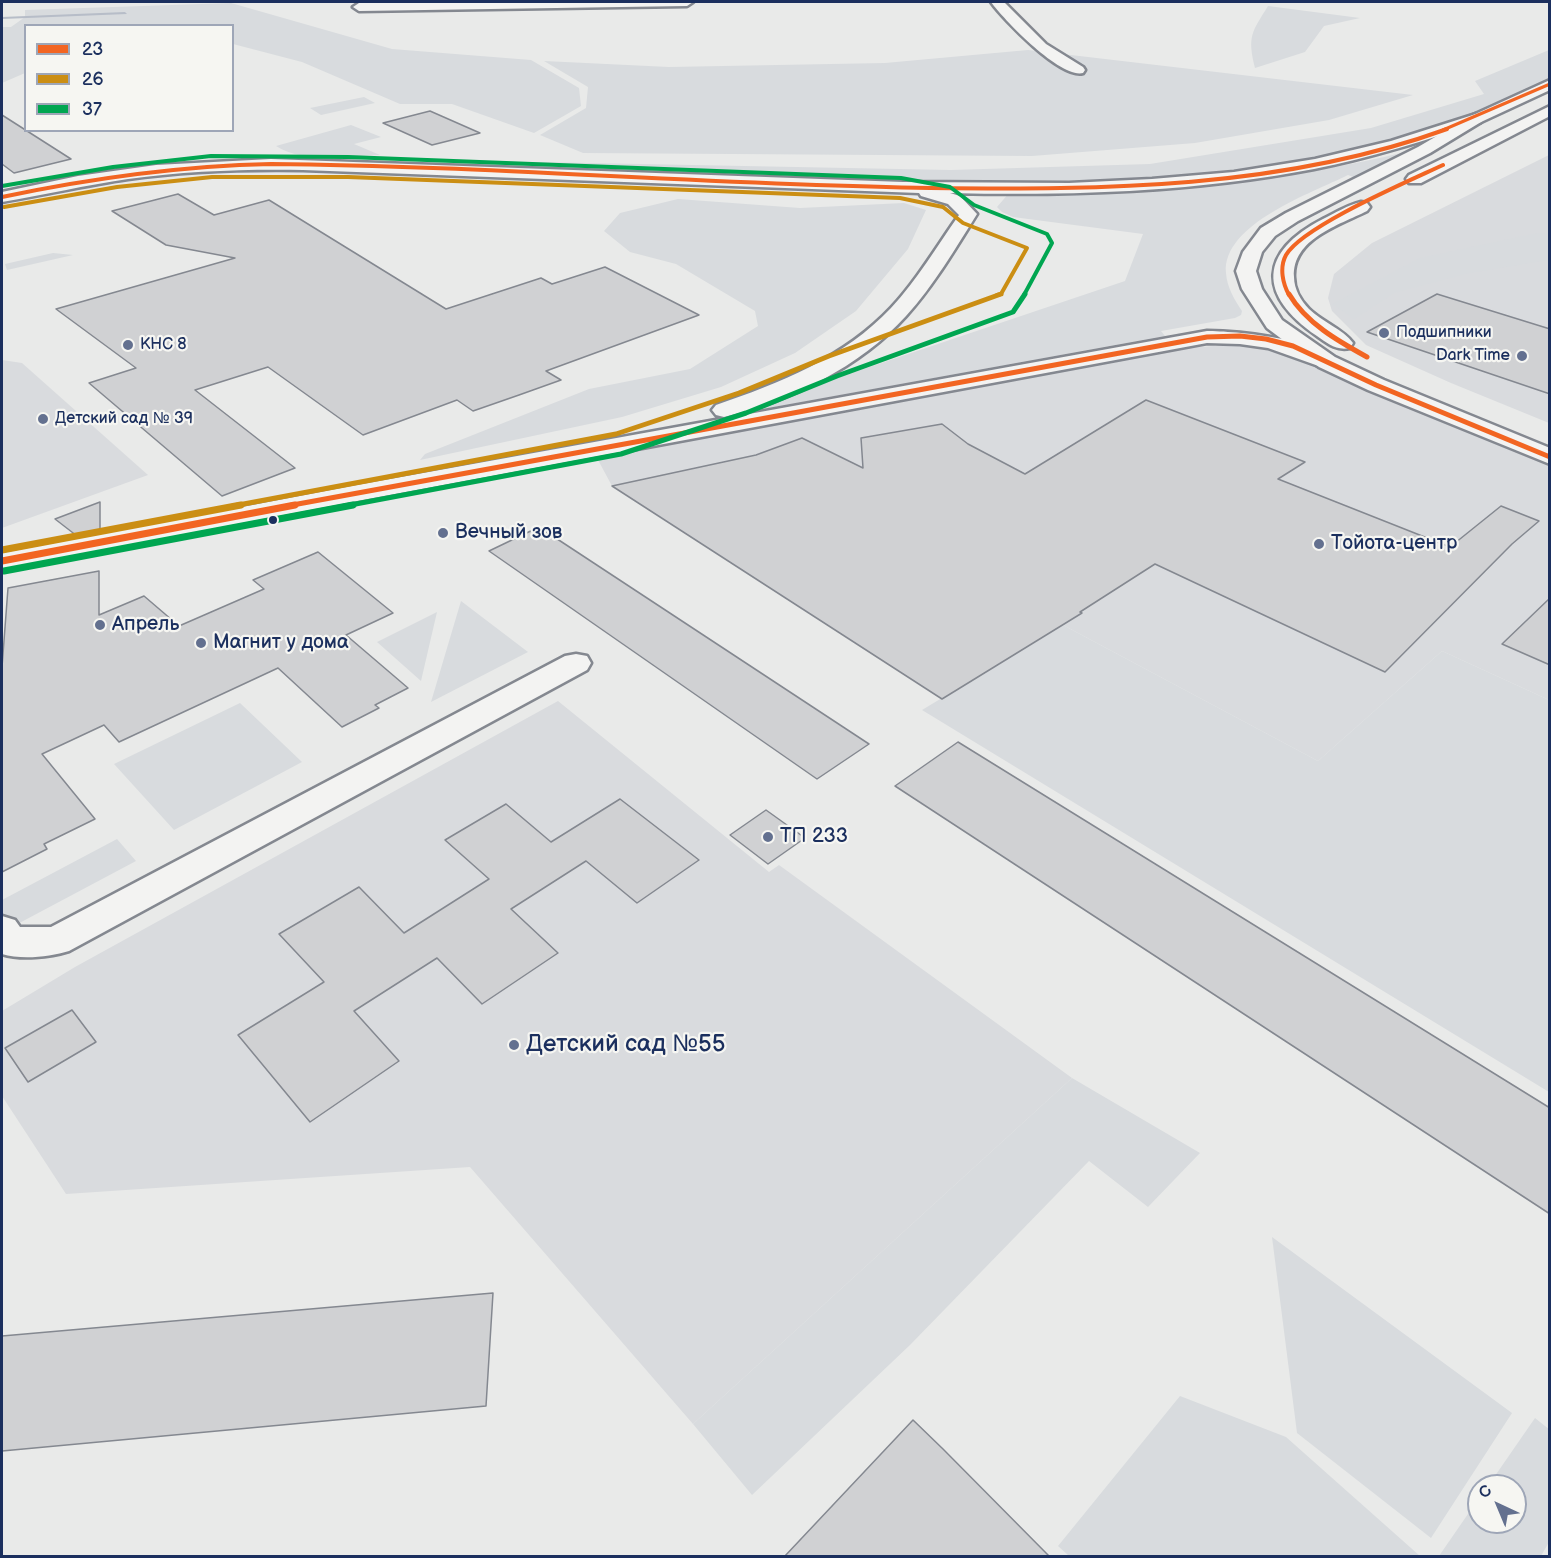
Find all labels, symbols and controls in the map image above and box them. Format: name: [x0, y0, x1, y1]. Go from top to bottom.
legend: [24, 24, 234, 132]
text: 23: [82, 39, 103, 60]
text: 26: [82, 69, 104, 90]
text: 37: [82, 99, 102, 120]
place label: Подшипники: [1396, 323, 1492, 343]
marker: Подшипники: [1377, 326, 1391, 340]
place label: КНС 8: [140, 335, 187, 355]
marker: КНС 8: [121, 338, 135, 352]
place label: Dark Time: [1436, 346, 1510, 366]
marker: Dark Time: [1515, 349, 1529, 363]
place label: Детский сад № 39: [55, 409, 193, 429]
marker: Детский сад № 39: [36, 412, 50, 426]
unlabelled marker: [267, 514, 279, 526]
place label: Вечный зов: [455, 521, 562, 545]
marker: Вечный зов: [436, 526, 450, 540]
place label: Тойота-центр: [1331, 532, 1457, 556]
marker: Тойота-центр: [1312, 537, 1326, 551]
place label: Апрель: [112, 613, 179, 637]
marker: Апрель: [93, 618, 107, 632]
place label: Магнит у дома: [213, 631, 349, 655]
marker: Магнит у дома: [194, 636, 208, 650]
place label: ТП 233: [780, 825, 848, 849]
marker: ТП 233: [761, 830, 775, 844]
place label: Детский сад №55: [526, 1031, 725, 1059]
marker: Детский сад №55: [507, 1038, 521, 1052]
north arrow: [1467, 1474, 1527, 1534]
text: С: [1475, 1481, 1496, 1503]

